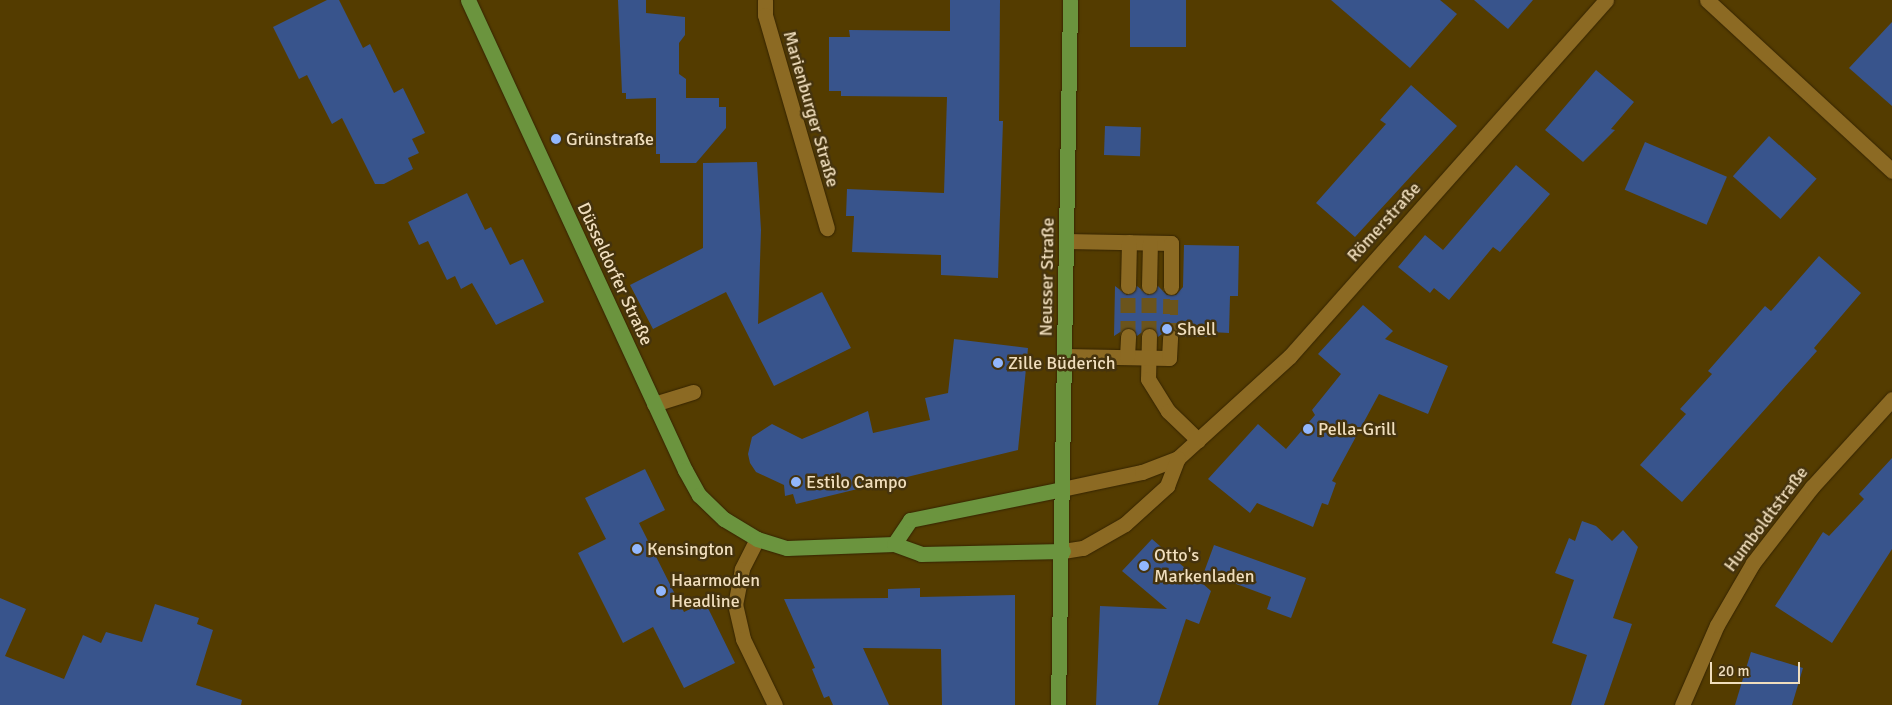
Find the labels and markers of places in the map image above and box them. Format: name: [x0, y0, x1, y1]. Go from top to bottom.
place label: Grünstraße: [566, 128, 654, 150]
marker: Grünstraße: [550, 133, 562, 145]
place label: Shell: [1177, 318, 1216, 340]
marker: Shell: [1161, 323, 1173, 335]
place label: Zille Büderich: [1008, 352, 1116, 374]
marker: Zille Büderich: [992, 357, 1004, 369]
place label: Pella-Grill: [1318, 418, 1396, 440]
marker: Pella-Grill: [1302, 423, 1314, 435]
place label: Estilo Campo: [806, 471, 907, 493]
marker: Estilo Campo: [790, 476, 802, 488]
place label: Kensington: [647, 538, 734, 560]
marker: Kensington: [631, 543, 643, 555]
place label: Otto's Markenladen: [1154, 545, 1255, 588]
marker: Otto's Markenladen: [1138, 560, 1150, 572]
place label: Haarmoden Headline: [671, 570, 760, 612]
marker: Haarmoden Headline: [655, 585, 667, 597]

